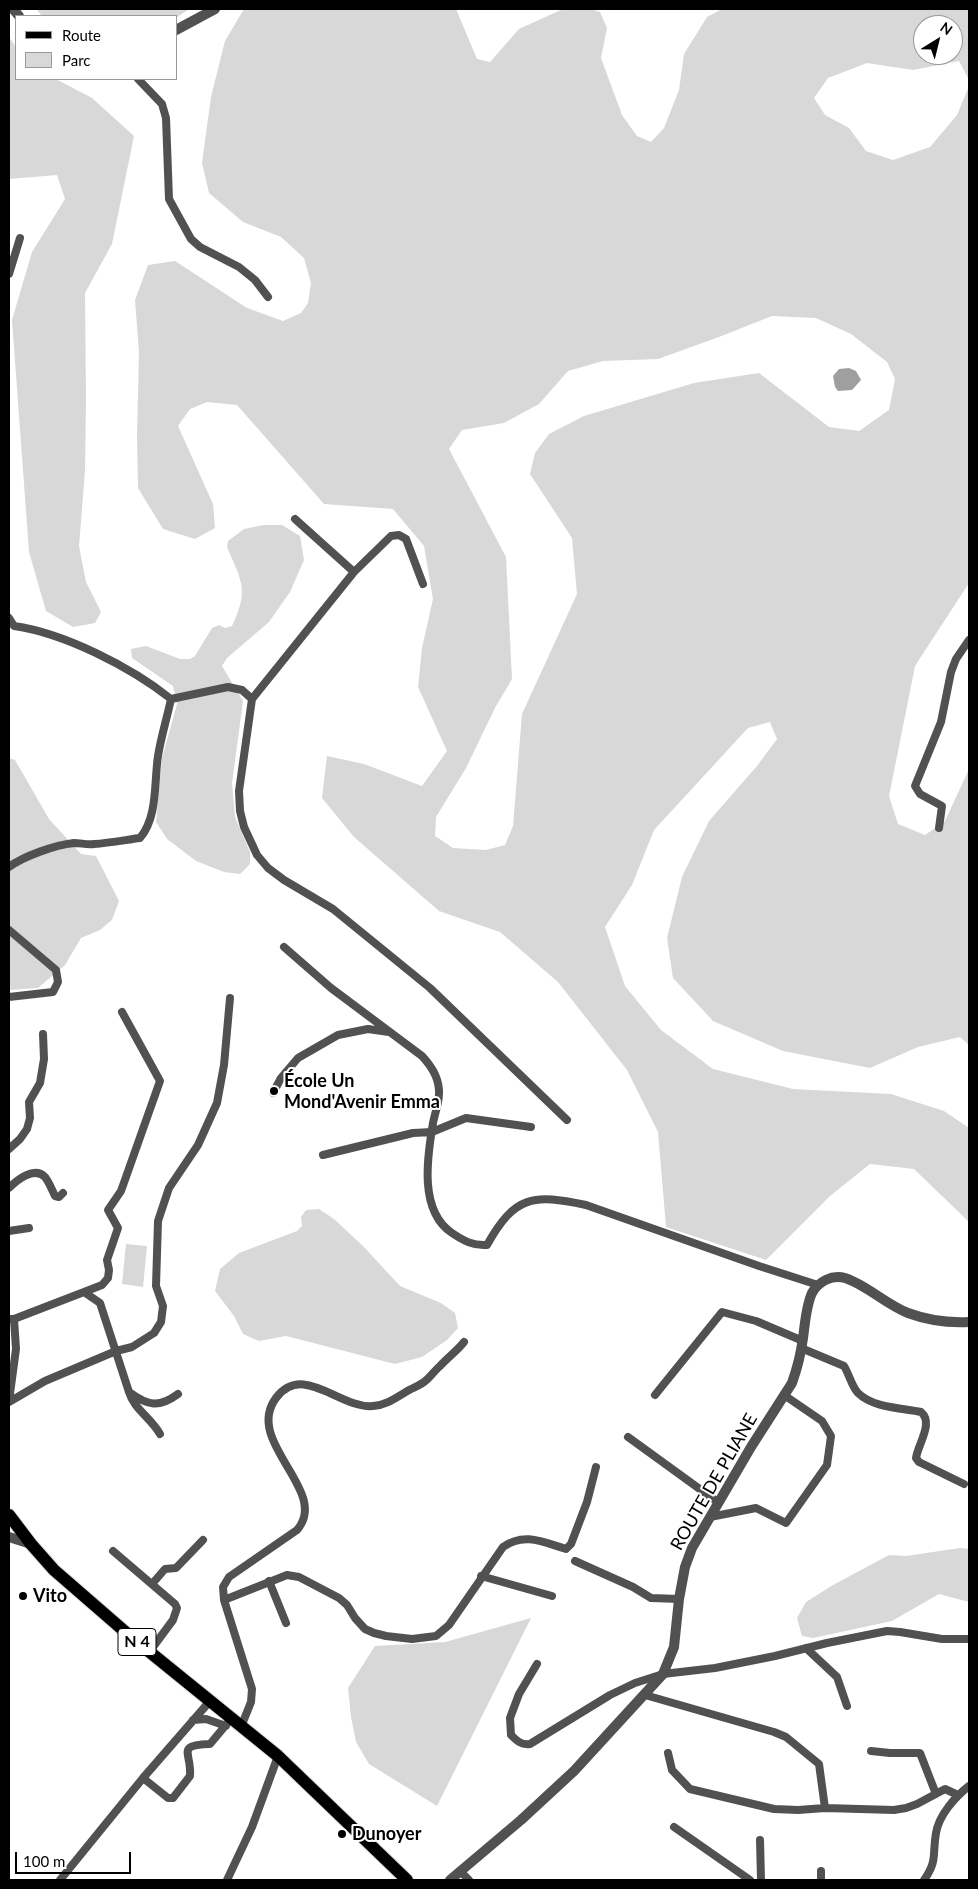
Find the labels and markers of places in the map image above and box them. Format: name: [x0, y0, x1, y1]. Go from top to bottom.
place label: École Un Mond'Avenir Emma: [284, 1070, 440, 1112]
marker: École Un Mond'Avenir Emma: [268, 1085, 280, 1097]
place label: Vito: [33, 1585, 67, 1607]
marker: Vito: [17, 1590, 29, 1602]
place label: Dunoyer: [352, 1823, 421, 1845]
marker: Dunoyer: [336, 1828, 348, 1840]

